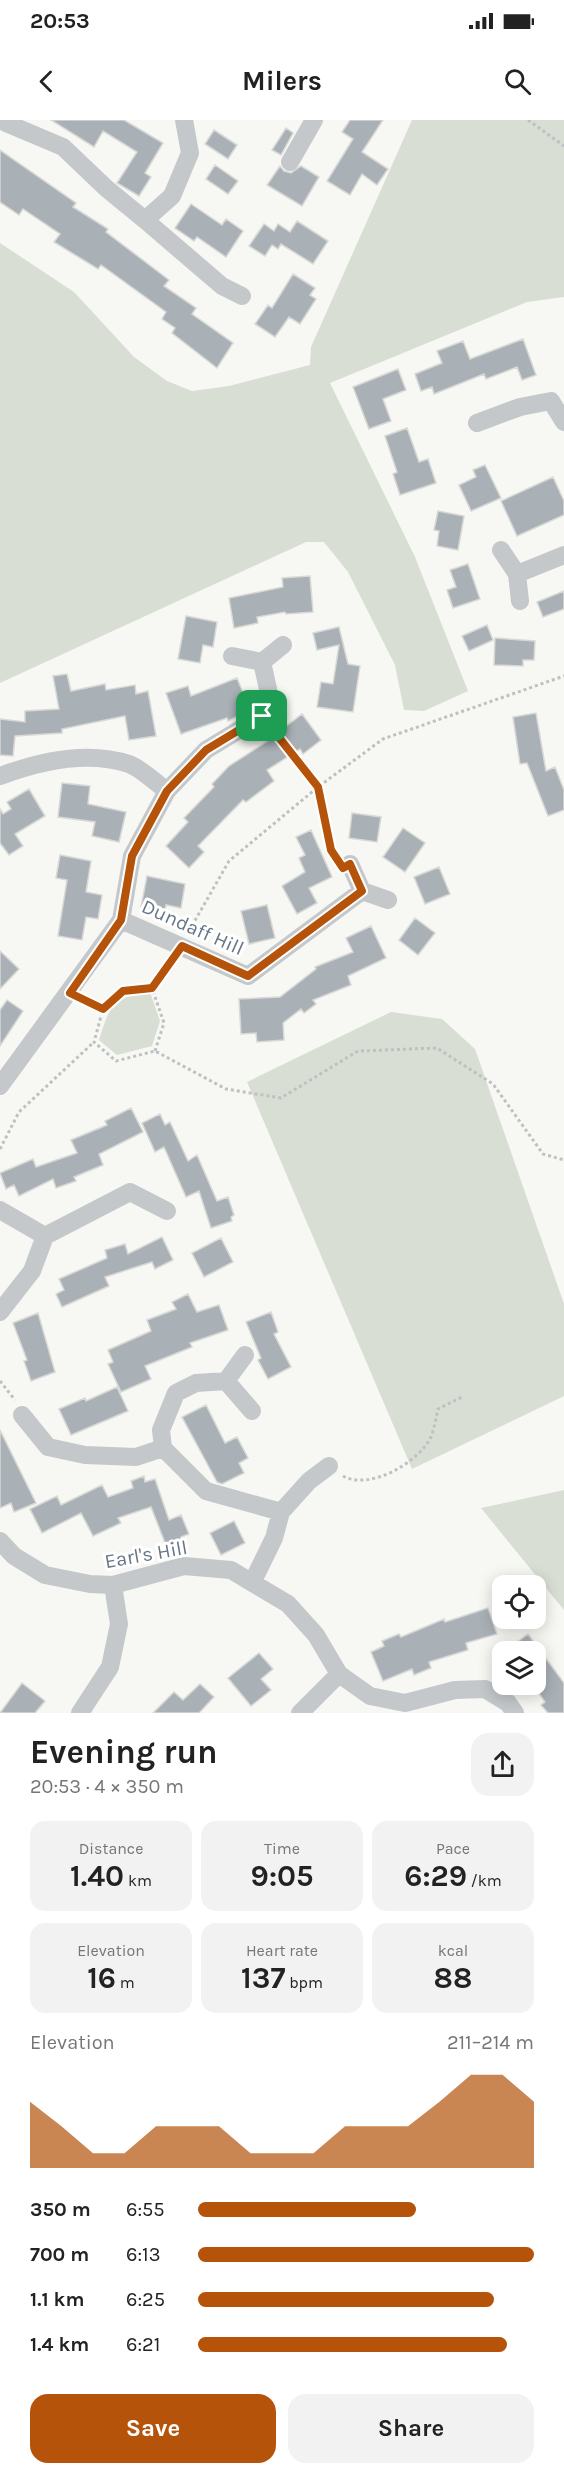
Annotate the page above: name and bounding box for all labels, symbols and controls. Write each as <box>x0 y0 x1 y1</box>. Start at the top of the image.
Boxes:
text: 20:53 <box>30 8 90 34</box>
icon: back <box>30 65 63 98</box>
text: Milers <box>242 65 322 97</box>
icon: search <box>501 65 534 98</box>
pin <box>236 690 287 741</box>
icon: arrive <box>245 699 278 732</box>
street label: Dundaff Hill <box>138 895 247 960</box>
street label: Earl's Hill <box>103 1536 189 1573</box>
map controls <box>492 1575 546 1695</box>
button: locate <box>492 1575 546 1629</box>
button: layers <box>492 1641 546 1695</box>
text: Evening run <box>30 1733 218 1771</box>
button: share <box>471 1733 534 1796</box>
text: 20:53 · 4 × 350 m <box>30 1775 184 1798</box>
text: Distance <box>79 1839 143 1858</box>
text: Time <box>264 1839 300 1858</box>
text: Pace <box>436 1839 470 1858</box>
text: 1.40 <box>70 1858 124 1894</box>
text: 9:05 <box>251 1858 313 1894</box>
text: 6:29 <box>404 1858 467 1894</box>
text: km <box>124 1871 152 1890</box>
text: /km <box>467 1871 502 1890</box>
text: Elevation <box>77 1941 145 1960</box>
text: Heart rate <box>246 1941 318 1960</box>
text: kcal <box>438 1941 468 1960</box>
text: 16 <box>87 1960 116 1996</box>
text: 137 <box>241 1960 285 1996</box>
text: 88 <box>434 1960 472 1996</box>
text: m <box>116 1973 135 1992</box>
text: bpm <box>285 1973 323 1992</box>
text: Elevation <box>30 2031 115 2054</box>
text: 211–214 m <box>447 2031 534 2054</box>
text: 350 m <box>30 2198 91 2221</box>
text: 6:55 <box>126 2198 165 2221</box>
text: 700 m <box>30 2243 89 2266</box>
text: 6:13 <box>126 2243 160 2266</box>
text: 1.1 km <box>30 2288 84 2311</box>
text: 6:25 <box>126 2288 165 2311</box>
text: 1.4 km <box>30 2333 89 2356</box>
text: 6:21 <box>126 2333 160 2356</box>
button: Save <box>30 2394 276 2463</box>
button: Share <box>288 2394 534 2463</box>

